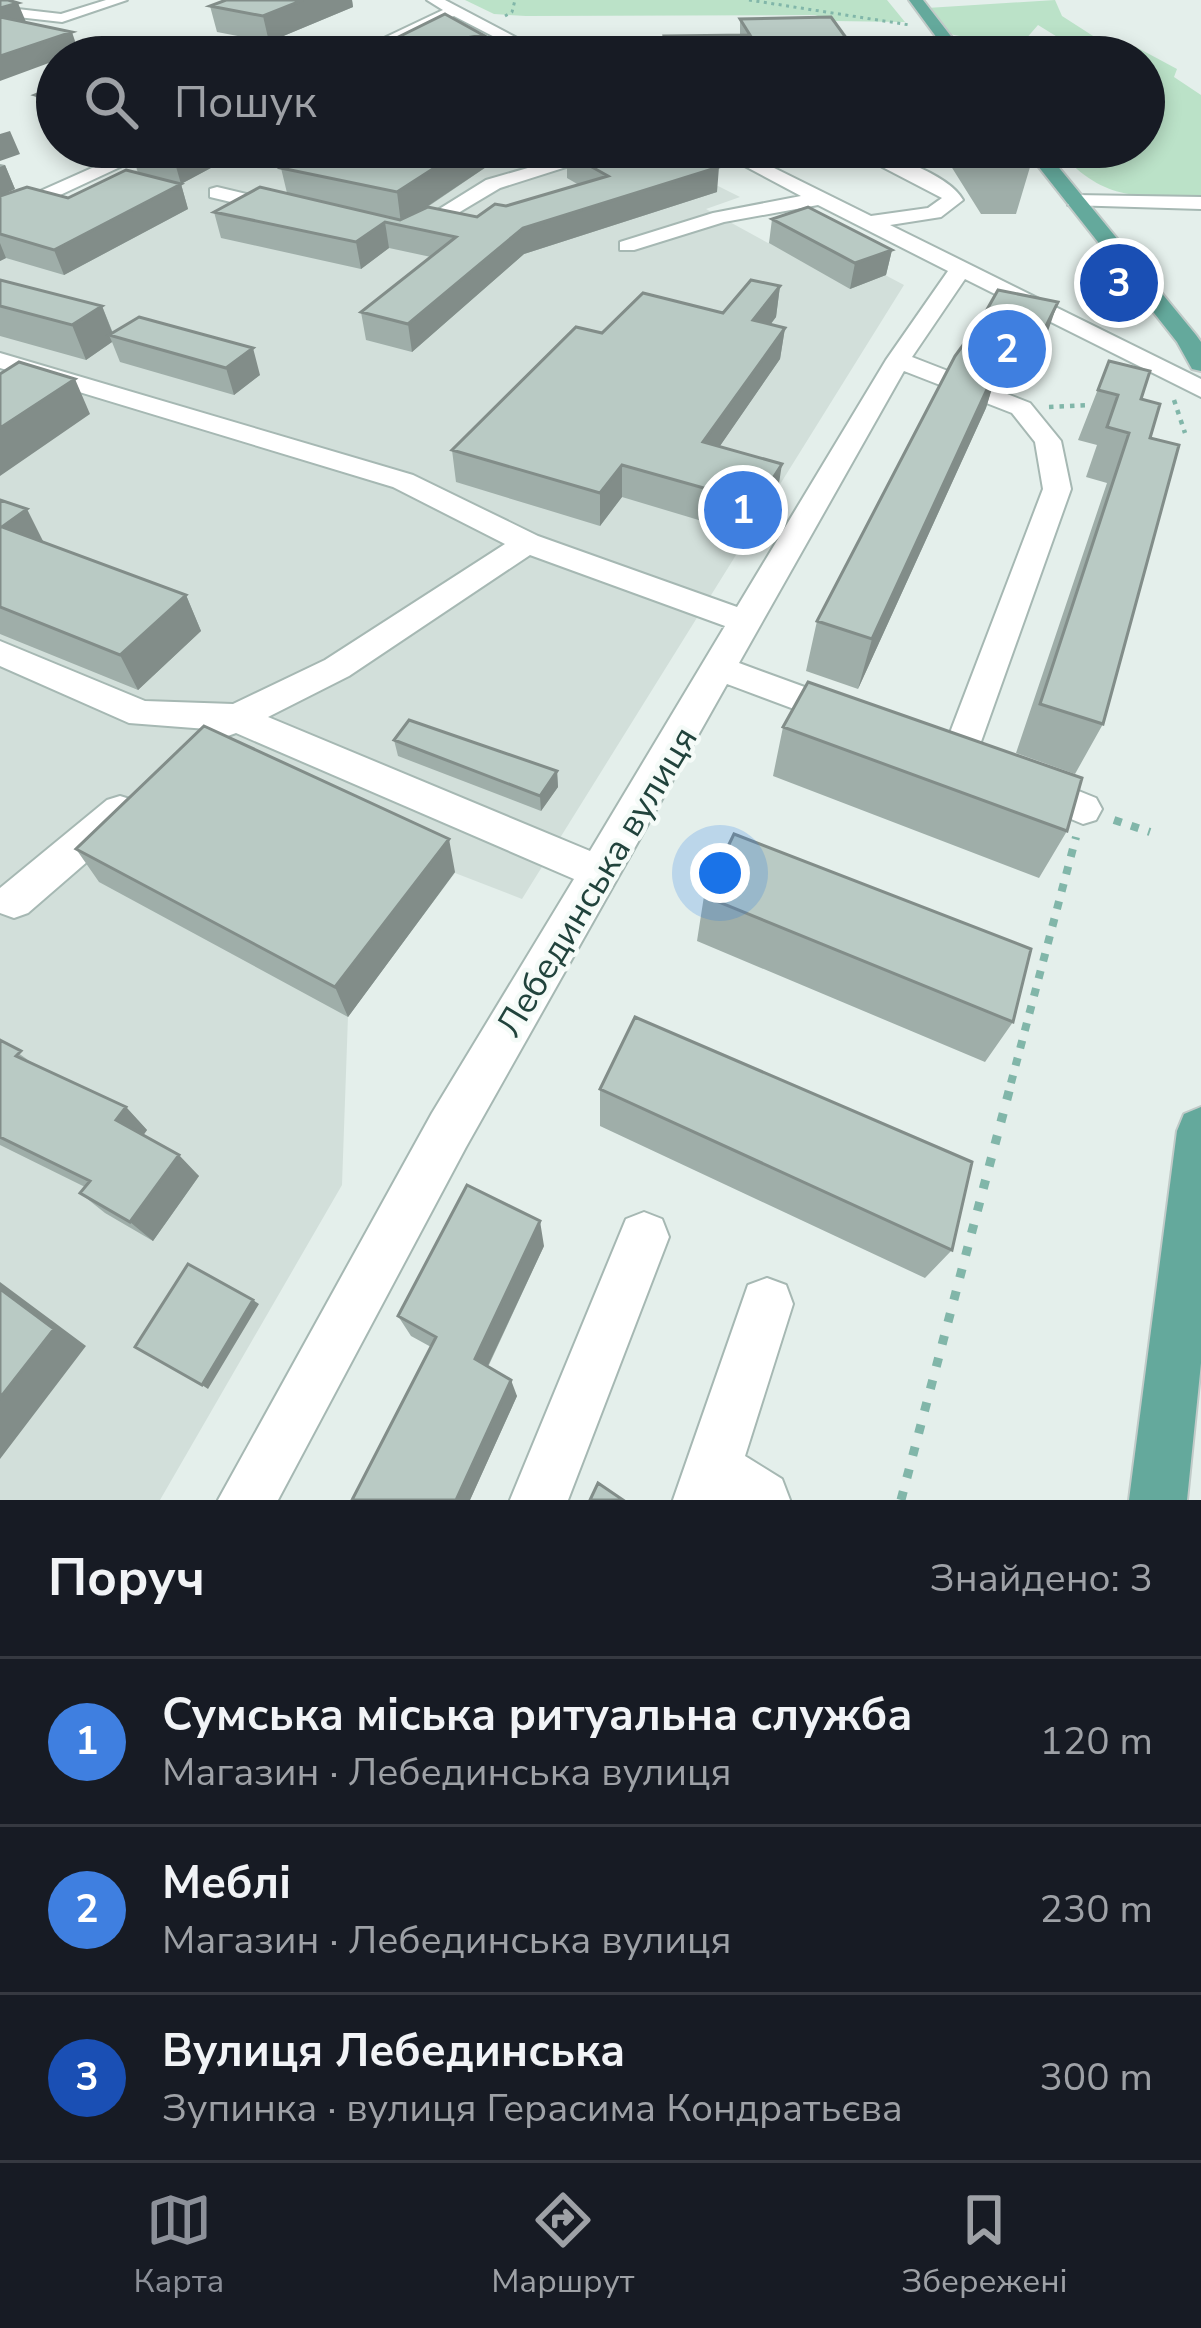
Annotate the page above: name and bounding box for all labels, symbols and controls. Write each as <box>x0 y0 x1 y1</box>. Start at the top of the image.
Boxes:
search box <box>36 36 1165 168</box>
icon: search <box>78 69 144 135</box>
text: Пошук <box>174 72 317 133</box>
pin: 3 <box>1080 238 1158 328</box>
pin: 2 <box>968 304 1046 394</box>
pin: 1 <box>704 465 782 555</box>
street label: Лебединська вулиця <box>485 718 709 1046</box>
your location <box>690 843 750 903</box>
text: Поруч <box>48 1543 205 1613</box>
text: Знайдено: 3 <box>930 1552 1153 1605</box>
text: Сумська міська ритуальна служба <box>162 1685 912 1746</box>
text: 1 <box>75 1715 99 1768</box>
text: 120 m <box>1039 1715 1153 1768</box>
text: Магазин · Лебединська вулиця <box>162 1746 731 1799</box>
text: Меблі <box>162 1853 291 1914</box>
text: 2 <box>75 1883 99 1936</box>
text: 230 m <box>1039 1883 1153 1936</box>
text: Магазин · Лебединська вулиця <box>162 1914 731 1967</box>
text: Вулиця Лебединська <box>162 2021 625 2082</box>
text: 3 <box>75 2051 99 2104</box>
text: 300 m <box>1039 2051 1153 2104</box>
text: Зупинка · вулиця Герасима Кондратьєва <box>162 2082 903 2135</box>
tab: Карта <box>133 2187 224 2304</box>
tab: Маршрут <box>491 2187 635 2304</box>
tab: Збережені <box>901 2187 1068 2304</box>

